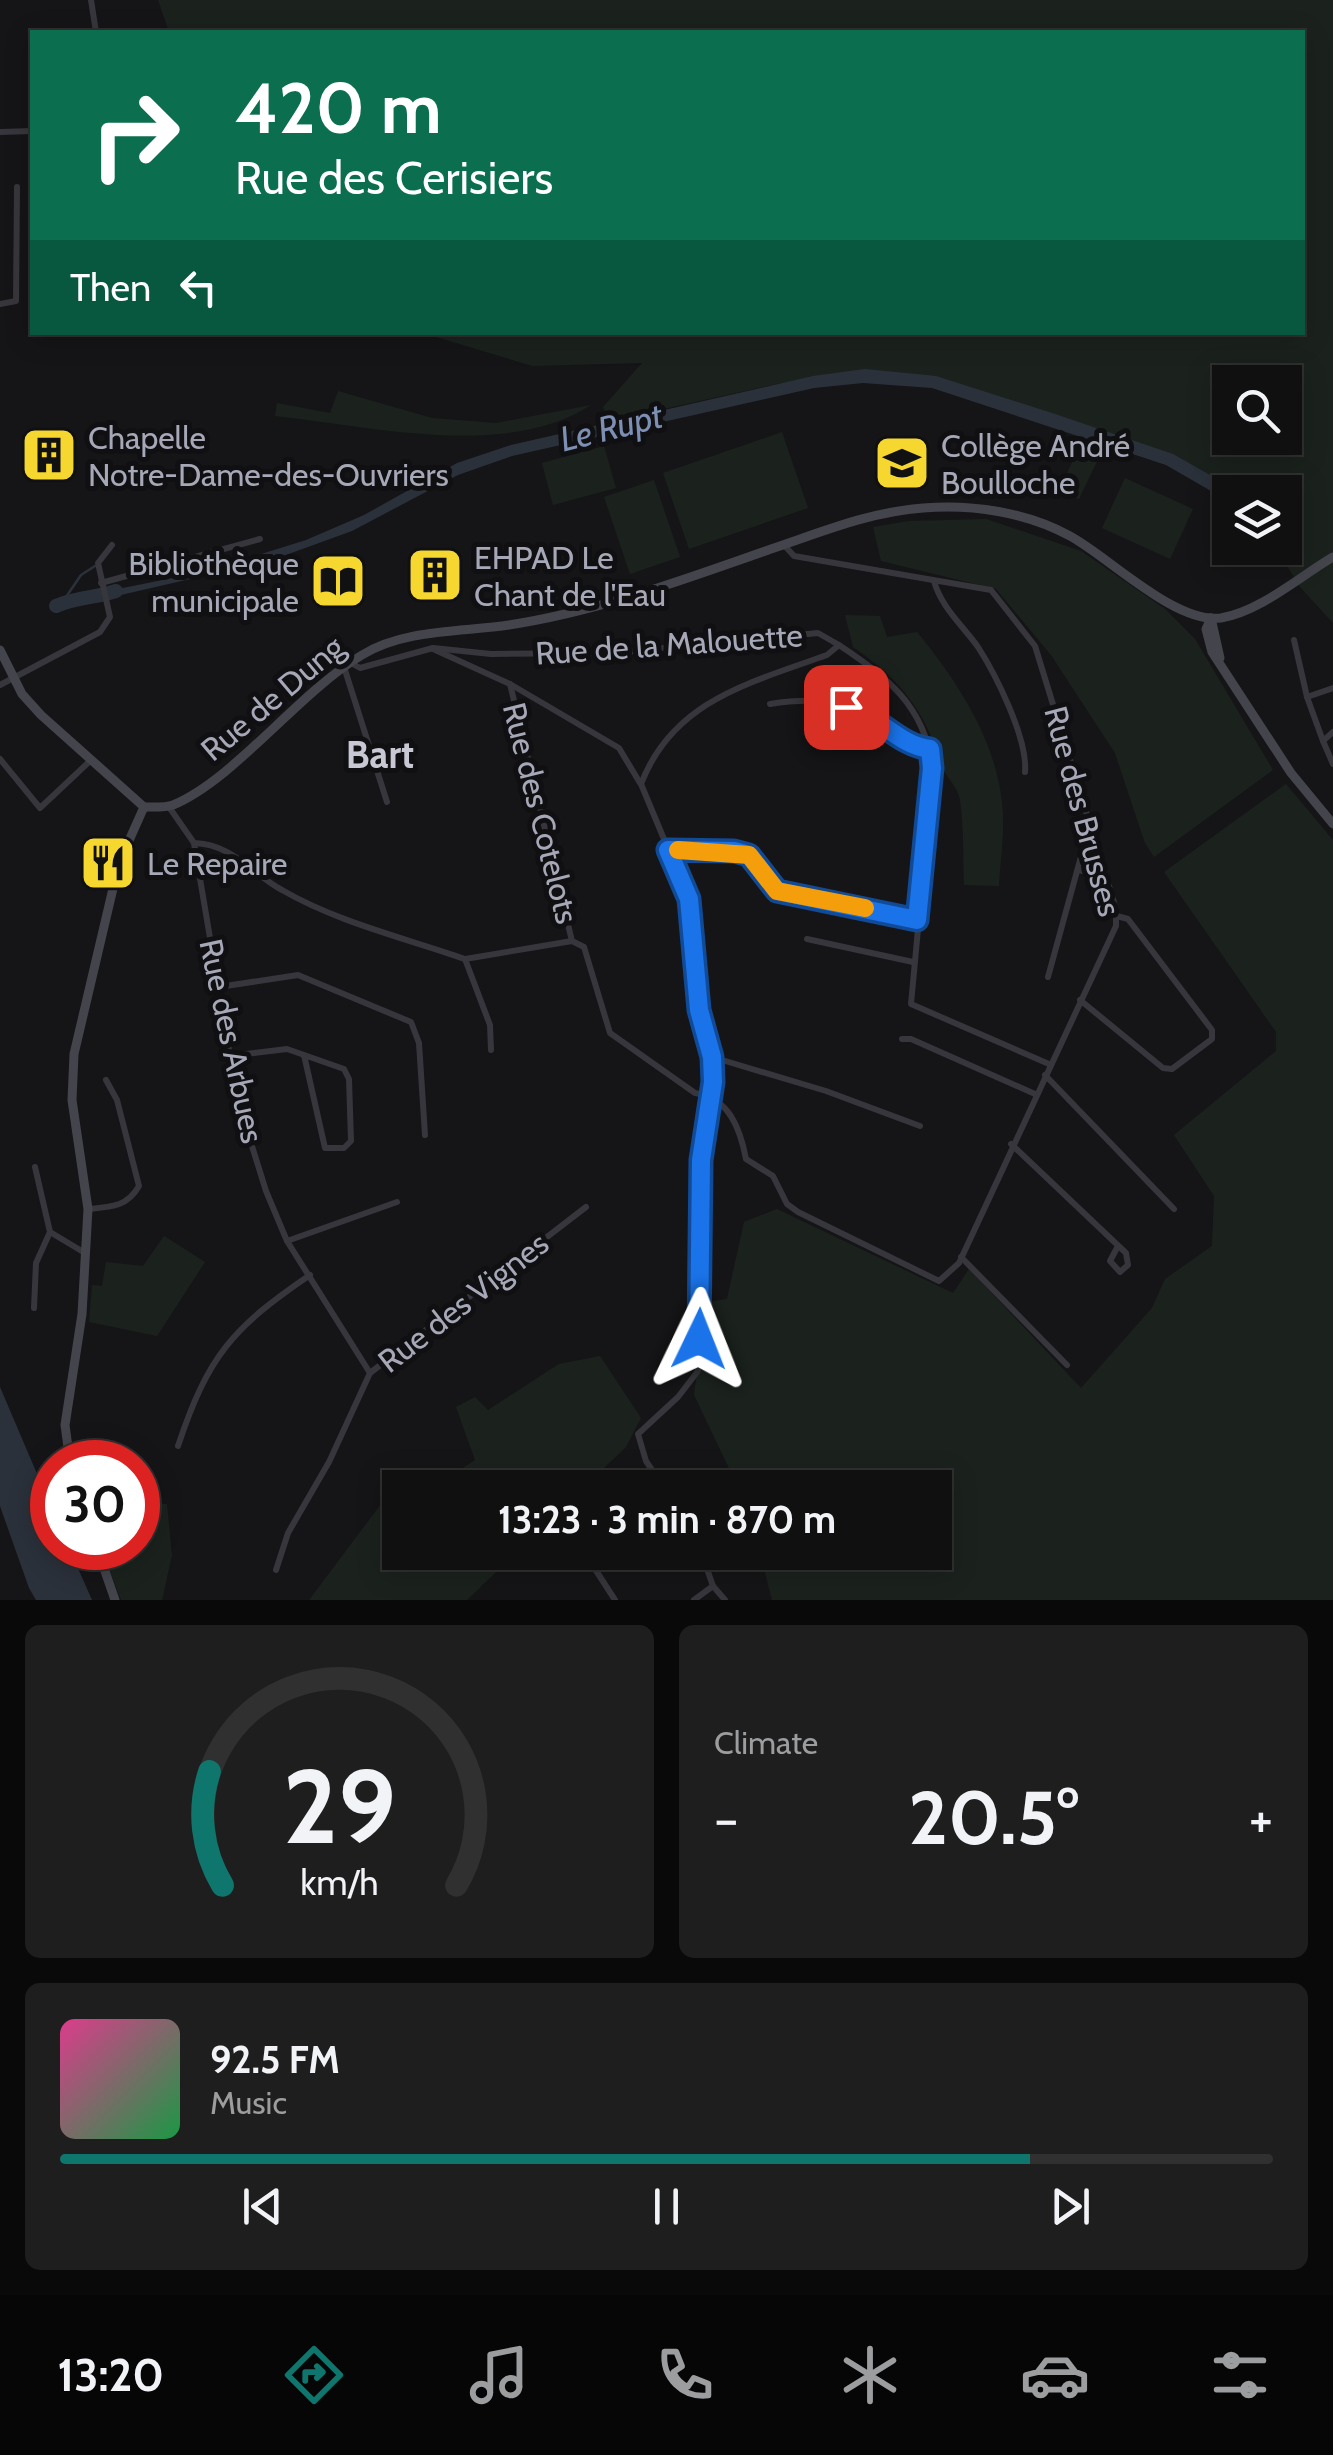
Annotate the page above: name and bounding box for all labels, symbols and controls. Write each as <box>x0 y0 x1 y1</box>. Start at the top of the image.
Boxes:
text: 420 m <box>235 65 442 151</box>
icon: right <box>70 70 200 200</box>
text: Rue des Cerisiers <box>235 151 553 205</box>
icon: left <box>171 260 226 315</box>
text: Then <box>70 264 151 311</box>
map controls <box>1212 365 1302 565</box>
button: search <box>1212 365 1302 455</box>
water label: Le Rupt <box>555 393 668 460</box>
place label: Chapelle Notre-Dame-des-Ouvriers <box>88 418 449 494</box>
building icon: Chapelle Notre-Dame-des-Ouvriers <box>19 425 79 485</box>
place label: Collège André Boulloche <box>941 426 1130 502</box>
school or university icon: Collège André Boulloche <box>872 433 932 493</box>
button: layers <box>1212 475 1302 565</box>
place label: EHPAD Le Chant de l'Eau <box>474 538 666 614</box>
place label: Bibliothèque municipale <box>128 544 299 620</box>
building icon: EHPAD Le Chant de l'Eau <box>405 545 465 605</box>
library icon: Bibliothèque municipale <box>308 551 368 611</box>
street label: Rue de la Malouette <box>534 615 804 673</box>
street label: Rue de Dung <box>193 626 352 769</box>
pin <box>804 665 889 750</box>
icon: arrive <box>819 680 874 735</box>
street label: Rue des Cotelots <box>495 698 587 928</box>
street label: Rue des Brusses <box>1036 702 1130 920</box>
district label: Bart <box>346 731 414 778</box>
restaurant icon: Le Repaire <box>78 833 138 893</box>
place label: Le Repaire <box>147 844 287 883</box>
street label: Rue des Arbues <box>191 935 273 1147</box>
street label: Rue des Vignes <box>370 1224 556 1380</box>
position arrow <box>647 1287 751 1391</box>
speed limit sign: 30 <box>30 1440 160 1570</box>
text: 13:23 · 3 min · 870 m <box>498 1496 836 1543</box>
text: Climate <box>714 1723 818 1762</box>
text: 29 <box>283 1743 396 1869</box>
text: 20.5° <box>908 1772 1079 1863</box>
text: − <box>714 1785 738 1852</box>
text: + <box>1249 1785 1273 1852</box>
text: km/h <box>300 1861 379 1904</box>
text: 92.5 FM <box>210 2036 340 2083</box>
text: Music <box>210 2083 287 2122</box>
icon: previous <box>235 2179 290 2234</box>
icon: pause <box>639 2179 694 2234</box>
icon: next <box>1043 2179 1098 2234</box>
icon: directions <box>279 2340 349 2410</box>
icon: music <box>464 2340 534 2410</box>
icon: phone <box>650 2340 720 2410</box>
icon: climate <box>835 2340 905 2410</box>
icon: car <box>1020 2340 1090 2410</box>
icon: filters <box>1205 2340 1275 2410</box>
text: 13:20 <box>58 2348 164 2402</box>

